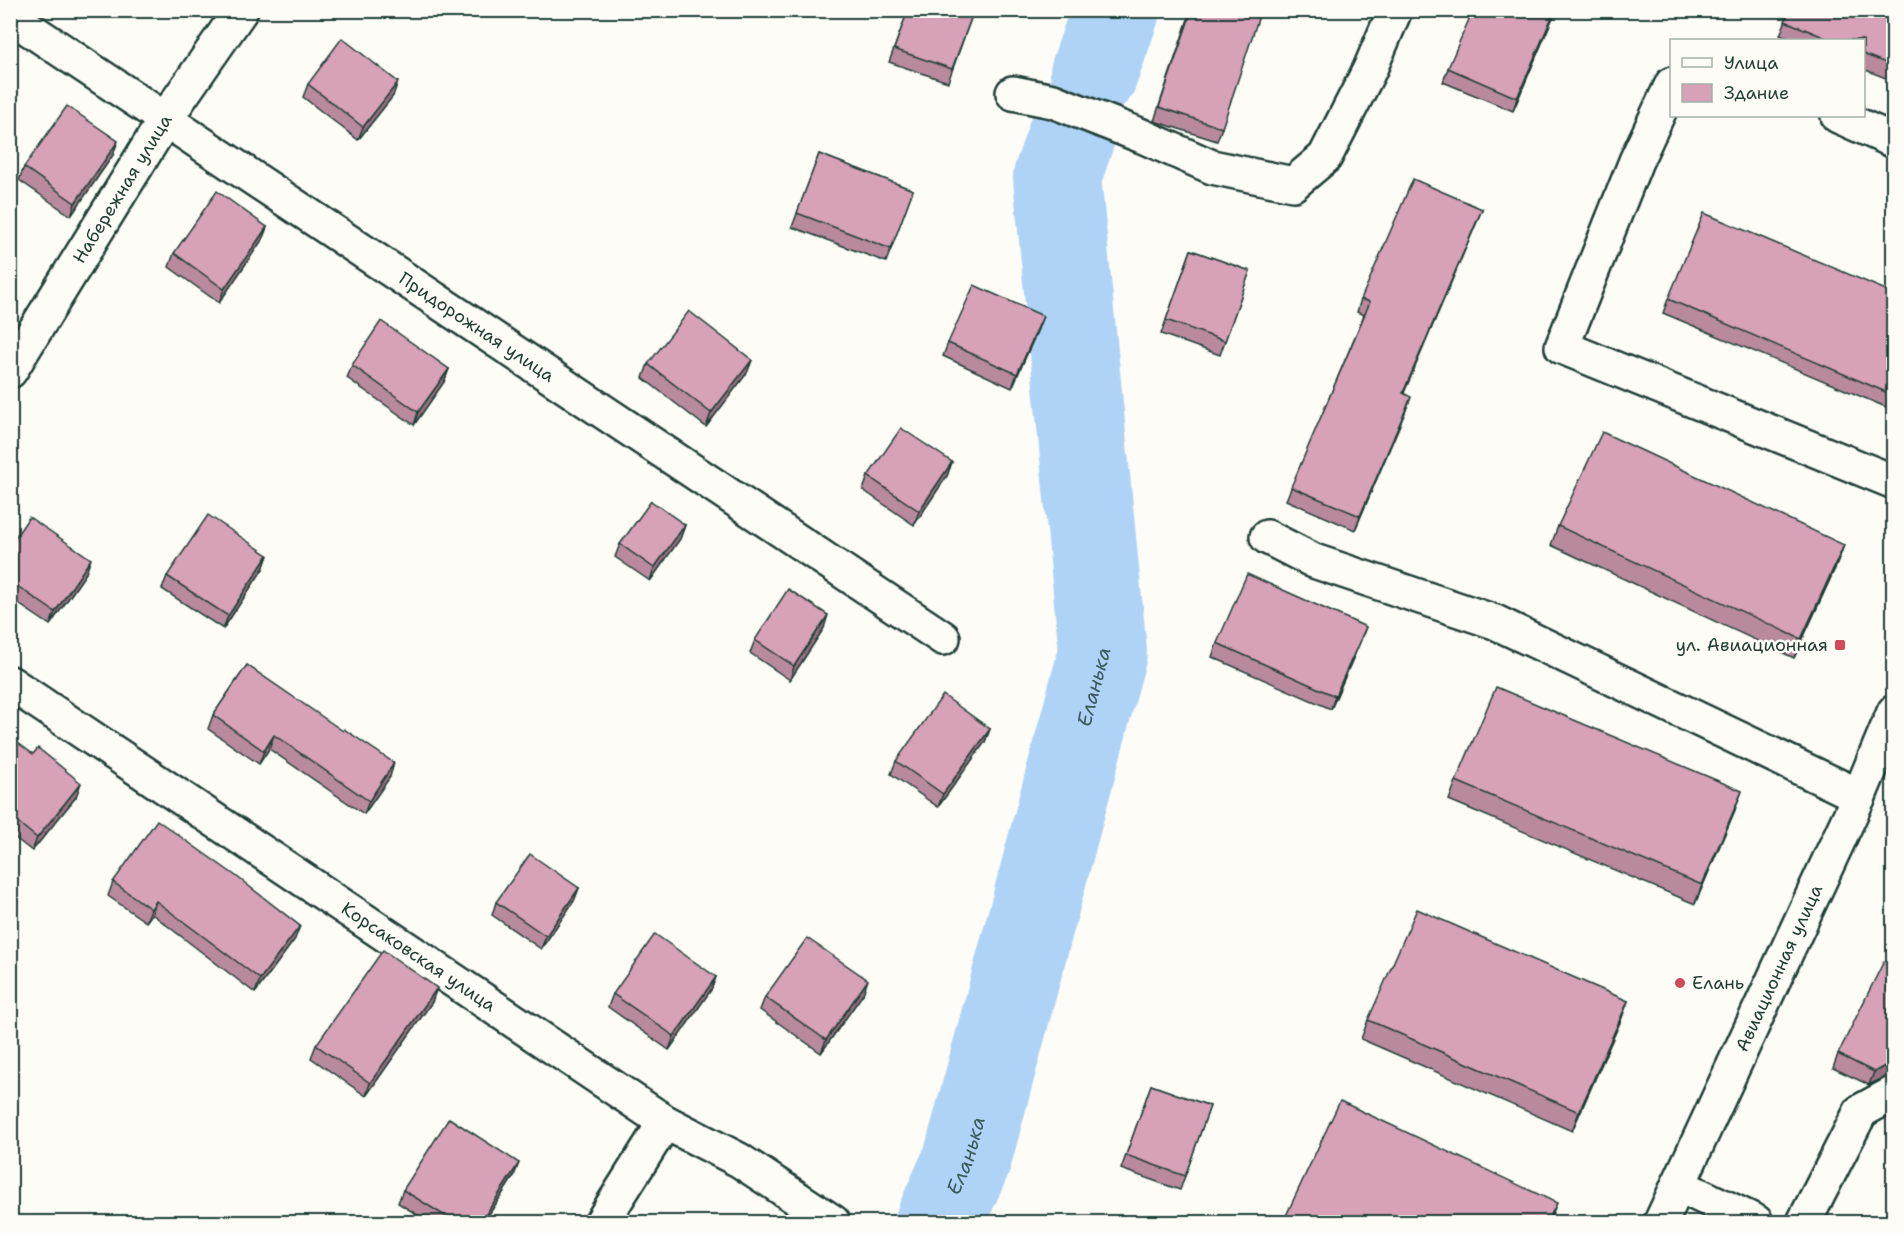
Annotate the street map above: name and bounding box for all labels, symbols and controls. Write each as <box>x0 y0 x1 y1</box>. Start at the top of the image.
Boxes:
legend <box>1670 39 1865 117</box>
text: Улица <box>1724 51 1778 75</box>
text: Здание <box>1724 81 1789 105</box>
street label: Набережная улица <box>67 110 177 268</box>
street label: Придорожная улица <box>394 267 559 388</box>
place label: ул. Авиационная <box>1676 633 1828 657</box>
marker: ул. Авиационная <box>1833 638 1847 652</box>
water label: Еланька <box>1071 644 1117 729</box>
street label: Авиационная улица <box>1730 881 1828 1056</box>
street label: Корсаковская улица <box>337 897 501 1017</box>
place label: Елань <box>1692 971 1744 995</box>
marker: Елань <box>1673 976 1687 990</box>
water label: Еланька <box>940 1114 991 1199</box>

